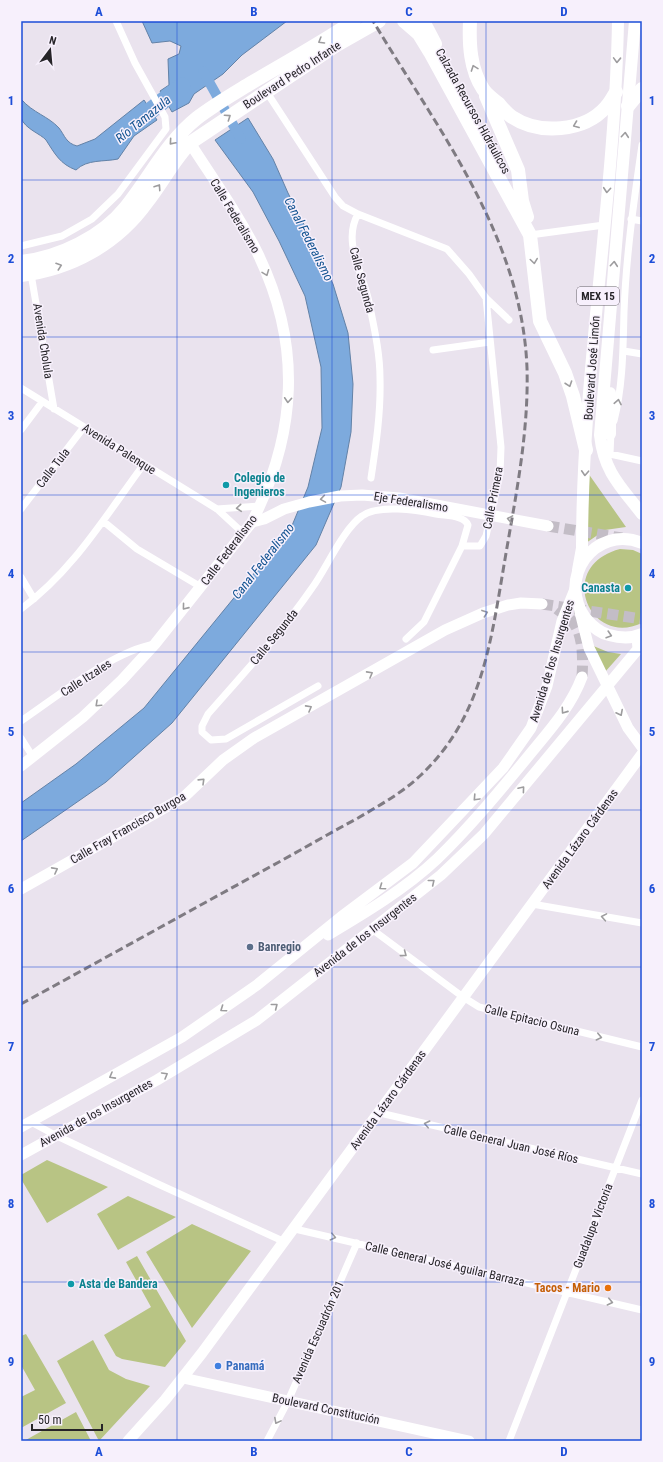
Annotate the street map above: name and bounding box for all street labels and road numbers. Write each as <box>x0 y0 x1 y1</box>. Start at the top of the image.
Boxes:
street label: Boulevard Pedro Infante <box>241 38 344 112</box>
street label: Calzada Recursos Hidráulicos <box>433 46 513 176</box>
street label: Calle Federalismo <box>207 176 263 256</box>
street label: Calle Segunda <box>346 246 378 315</box>
road number: MEX 15 <box>577 287 619 305</box>
street label: Avenida Cholula <box>30 302 56 380</box>
street label: Boulevard José Limón <box>581 315 603 421</box>
street label: Avenida Palenque <box>80 421 159 477</box>
street label: Calle Tula <box>33 445 73 491</box>
street label: Calle Primera <box>480 465 506 530</box>
street label: Eje Federalismo <box>373 489 449 515</box>
street label: Calle Federalismo <box>198 512 260 588</box>
street label: Avenida de los Insurgentes <box>527 598 577 724</box>
street label: Calle Segunda <box>247 606 301 668</box>
street label: Calle Itzales <box>58 656 114 700</box>
street label: Avenida Lázaro Cárdenas <box>539 786 621 892</box>
street label: Calle Fray Francisco Burgoa <box>68 789 189 867</box>
street label: Avenida de los Insurgentes <box>311 890 419 980</box>
street label: Calle Epitacio Osuna <box>483 1001 581 1039</box>
street label: Avenida Lázaro Cárdenas <box>347 1047 429 1153</box>
street label: Avenida de los Insurgentes <box>37 1076 155 1150</box>
street label: Calle General Juan José Ríos <box>442 1122 580 1166</box>
street label: Guadalupe Victoria <box>570 1181 616 1270</box>
street label: Calle General José Aguilar Barraza <box>364 1239 526 1289</box>
street label: Avenida Escuadrón 201 <box>289 1279 347 1385</box>
street label: Boulevard Constitución <box>271 1391 381 1427</box>

